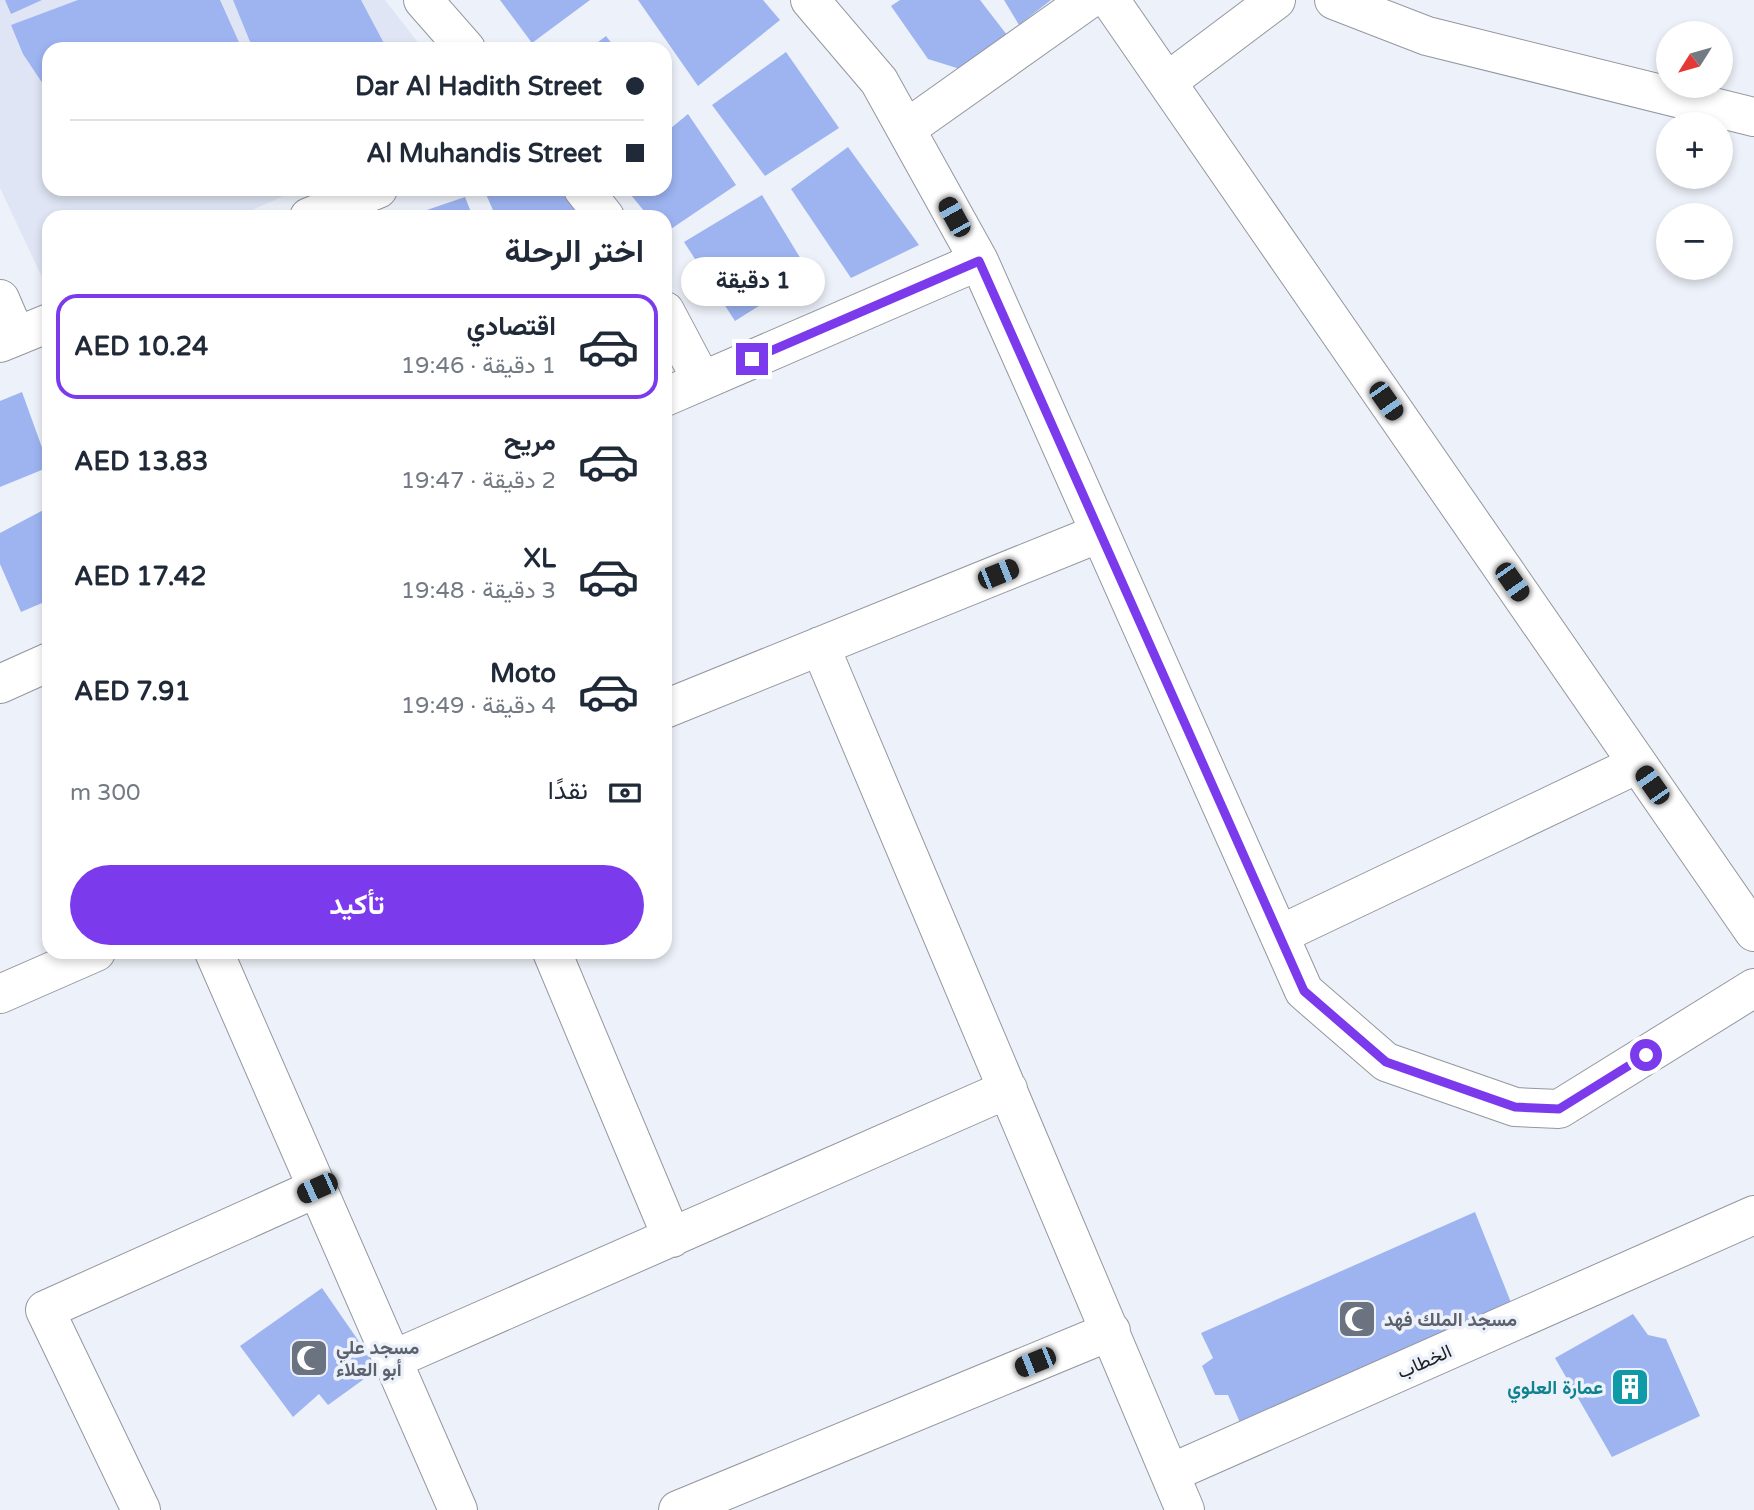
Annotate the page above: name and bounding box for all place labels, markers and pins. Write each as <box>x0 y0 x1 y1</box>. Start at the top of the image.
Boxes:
mosque icon: مسجد الملك فهد <box>1336 1298 1378 1340</box>
place label: مسجد الملك فهد <box>1384 1309 1517 1331</box>
mosque icon: مسجد علي أبو العلاء <box>288 1337 330 1379</box>
place label: مسجد علي أبو العلاء <box>336 1337 419 1382</box>
building icon: عمارة العلوي <box>1609 1366 1651 1408</box>
place label: عمارة العلوي <box>1507 1377 1603 1404</box>

